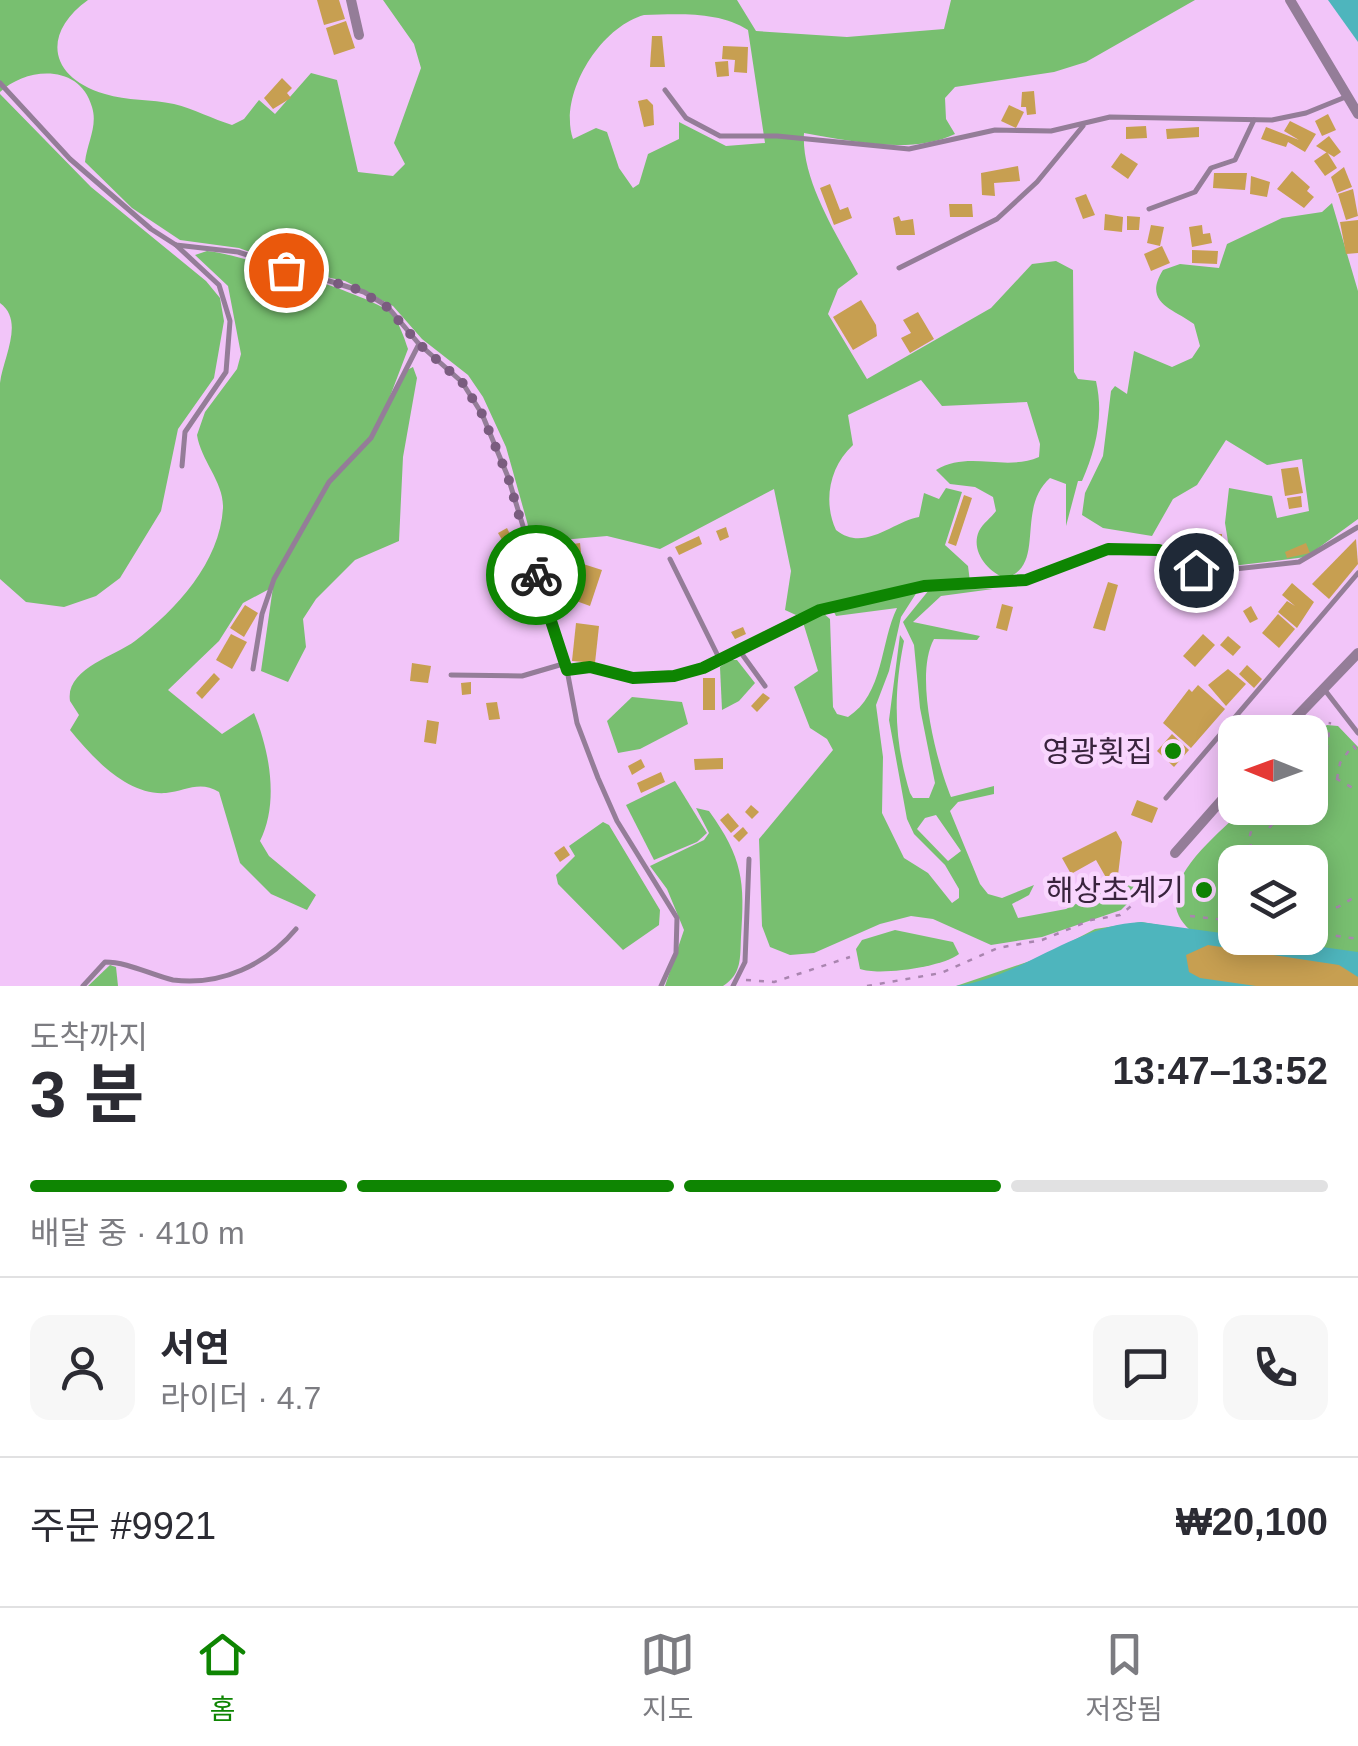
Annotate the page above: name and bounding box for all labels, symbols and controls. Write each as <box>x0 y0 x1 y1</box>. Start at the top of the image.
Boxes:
pin <box>244 228 329 313</box>
icon: bag <box>259 243 314 298</box>
courier <box>486 525 586 625</box>
pin <box>1154 528 1239 613</box>
icon: home <box>1169 543 1224 598</box>
icon: bike <box>509 548 564 603</box>
north arrow <box>1218 715 1328 825</box>
map controls <box>1218 715 1328 955</box>
place label: 영광횟집 <box>1043 735 1153 768</box>
marker: 영광횟집 <box>1162 740 1184 762</box>
button: layers <box>1218 845 1328 955</box>
place label: 해상초계기 <box>1046 874 1184 907</box>
marker: 해상초계기 <box>1193 879 1215 901</box>
text: 도착까지 <box>30 1019 148 1055</box>
text: 13:47–13:52 <box>1112 1050 1328 1092</box>
text: 3 분 <box>30 1058 144 1131</box>
text: 배달 중 · 410 m <box>30 1215 245 1251</box>
button: person <box>30 1315 135 1420</box>
button: chat <box>1093 1315 1198 1420</box>
button: phone <box>1223 1315 1328 1420</box>
text: 서연 <box>160 1327 230 1369</box>
text: 라이더 · 4.7 <box>160 1380 321 1416</box>
text: ₩20,100 <box>1176 1501 1328 1543</box>
text: 주문 #9921 <box>30 1505 216 1547</box>
tab: 홈 <box>195 1627 250 1727</box>
tab: 지도 <box>640 1627 695 1727</box>
tab: 저장됨 <box>1086 1627 1163 1727</box>

